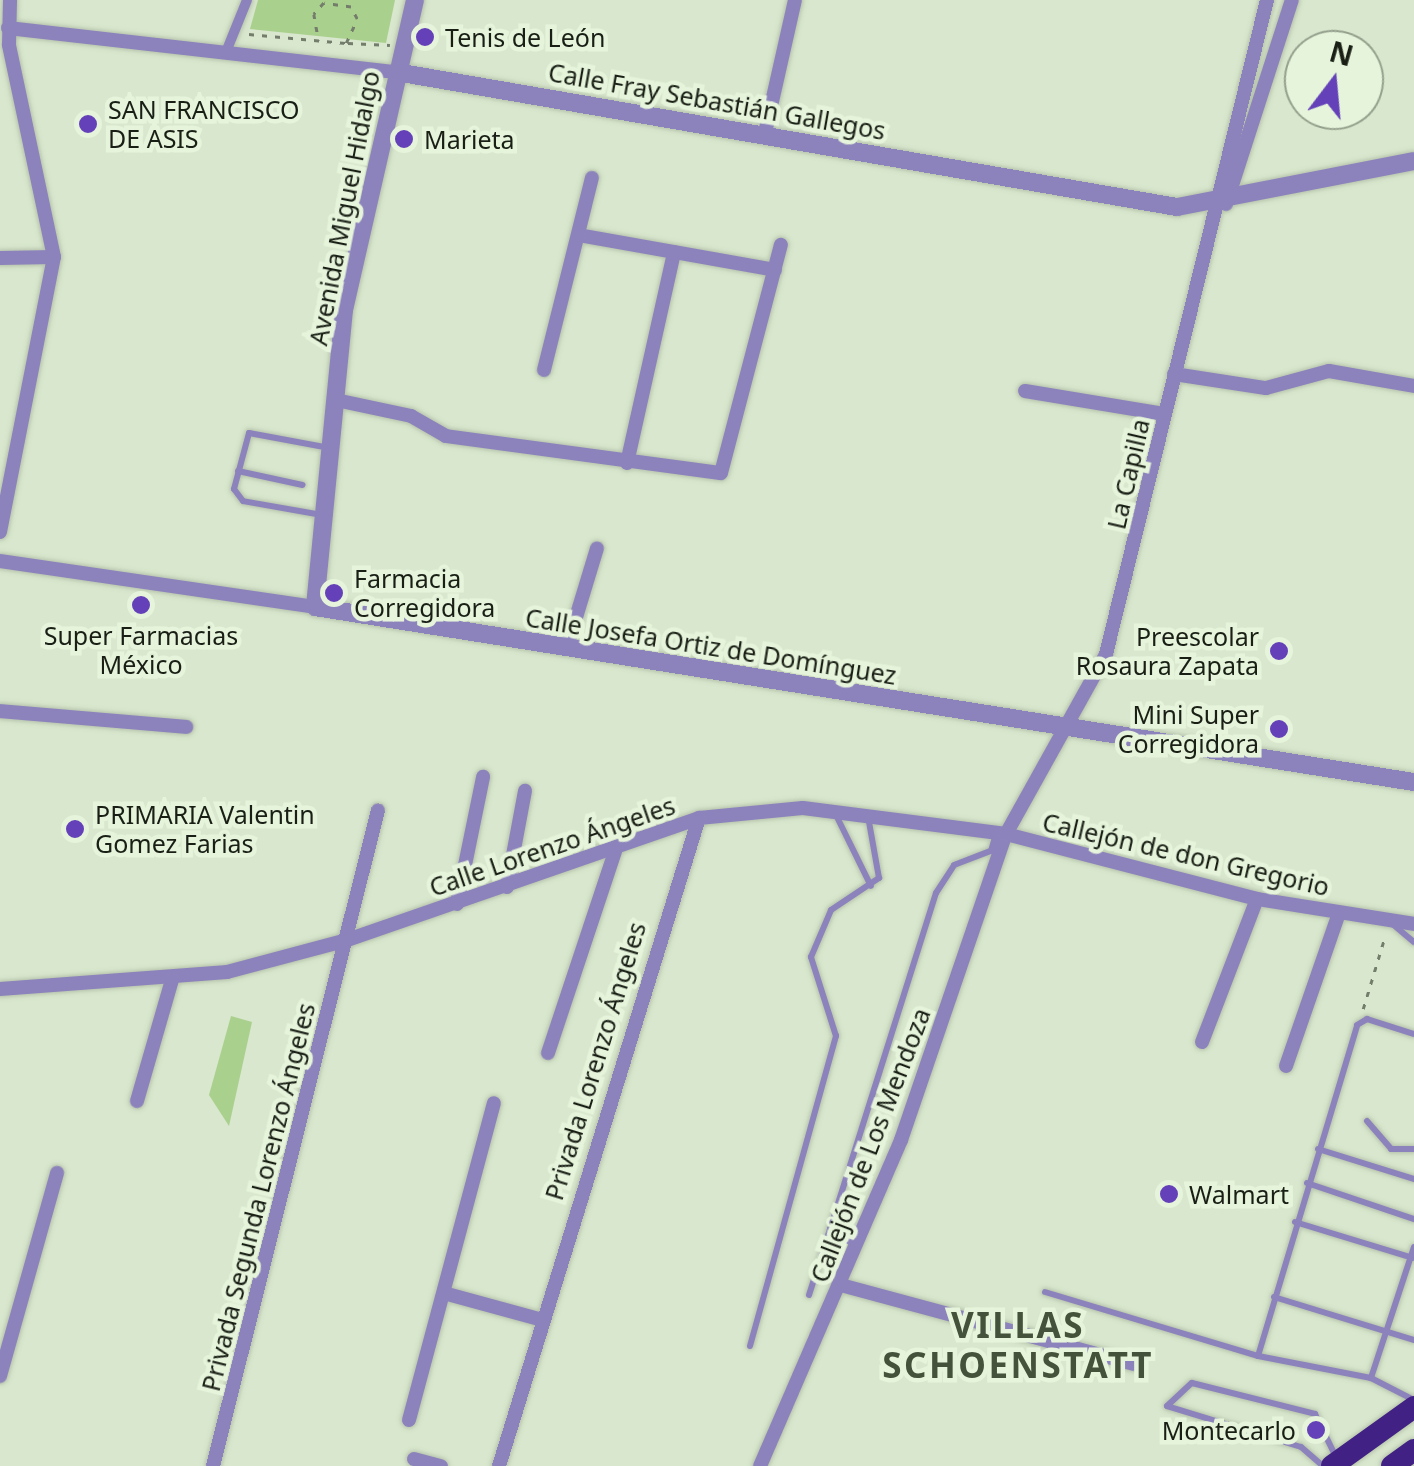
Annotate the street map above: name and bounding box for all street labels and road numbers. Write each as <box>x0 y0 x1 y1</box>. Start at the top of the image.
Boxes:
street label: Calle Fray Sebastián Gallegos <box>546 57 888 145</box>
street label: Avenida Miguel Hidalgo <box>303 68 385 348</box>
street label: La Capilla <box>1101 416 1155 532</box>
street label: Calle Josefa Ortiz de Domínguez <box>523 602 899 690</box>
street label: Calle Lorenzo Ángeles <box>425 790 679 902</box>
street label: Callejón de don Gregorio <box>1040 806 1332 902</box>
street label: Privada Lorenzo Ángeles <box>538 918 652 1204</box>
street label: Privada Segunda Lorenzo Ángeles <box>195 1000 321 1394</box>
street label: Callejón de Los Mendoza <box>804 1004 936 1286</box>

